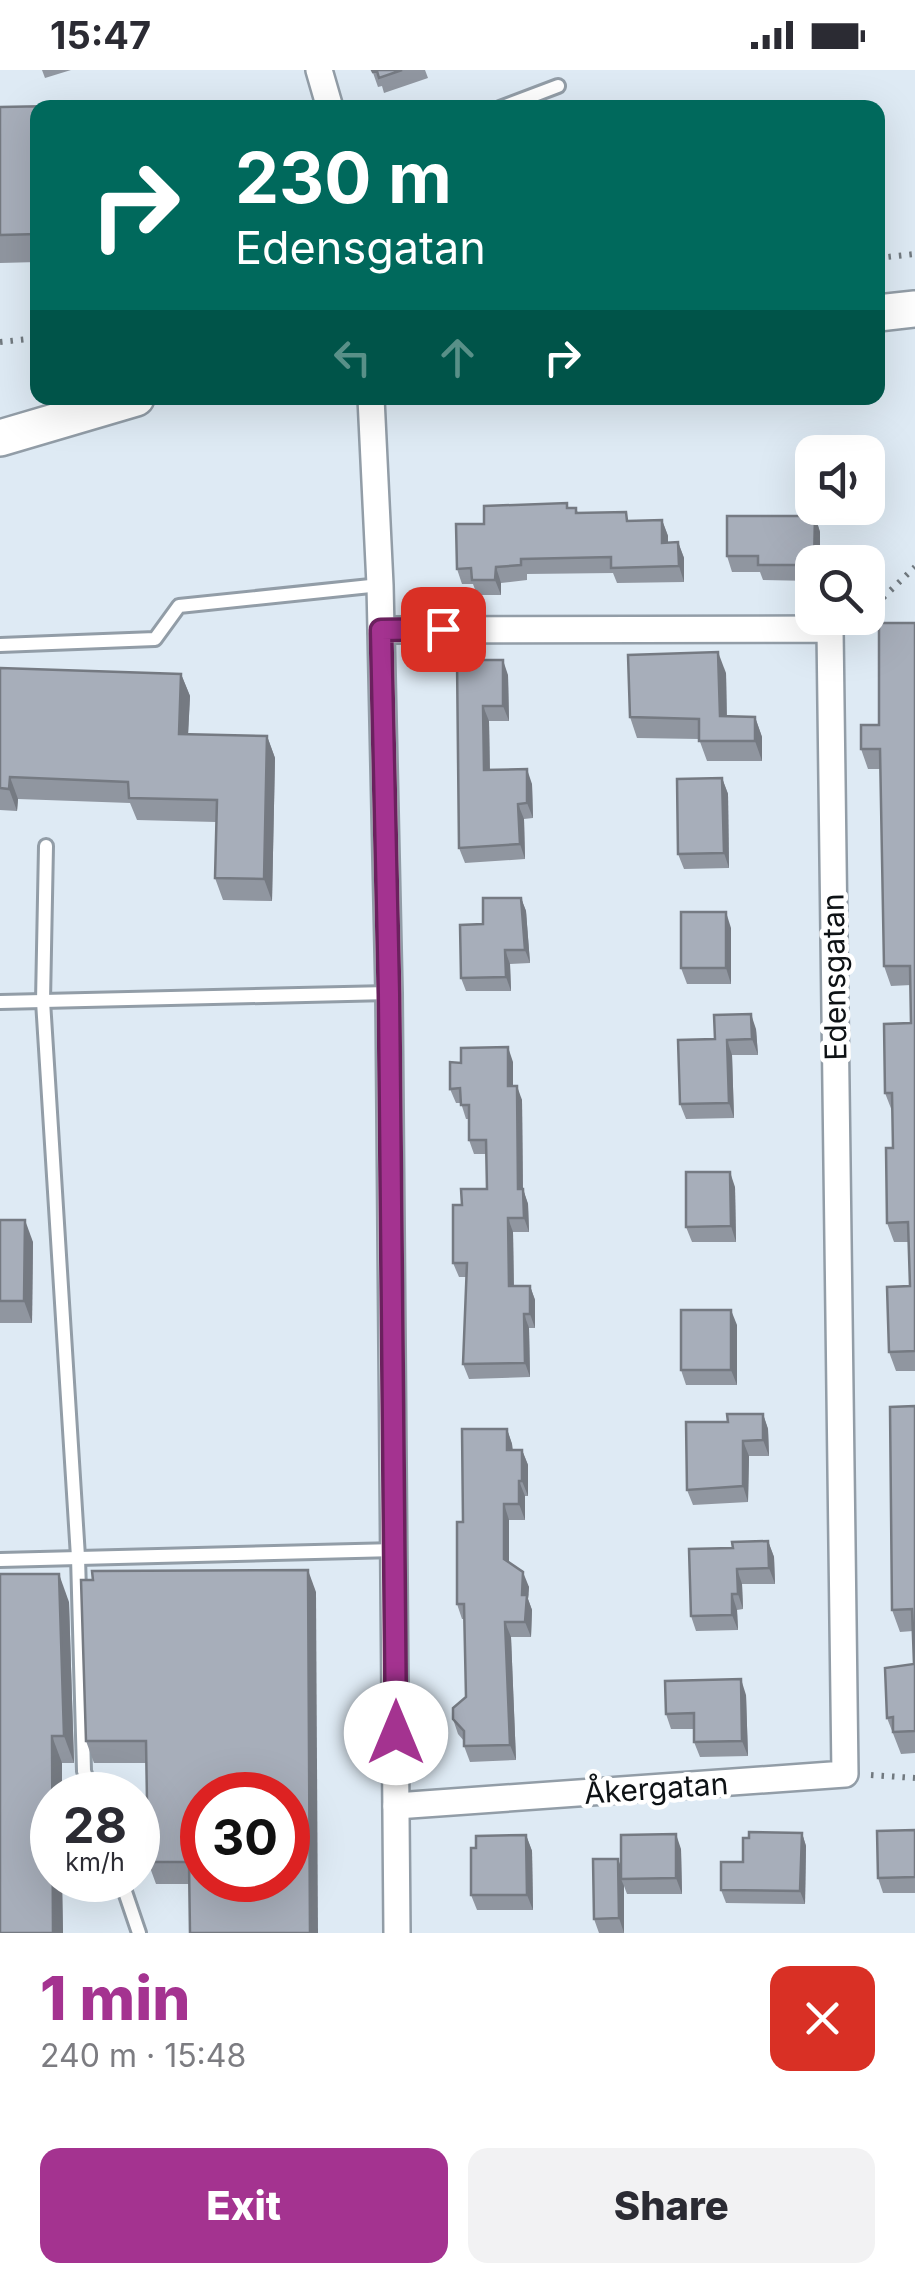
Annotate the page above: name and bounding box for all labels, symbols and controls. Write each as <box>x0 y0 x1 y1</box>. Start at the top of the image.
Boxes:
text: 15:47 <box>50 12 151 58</box>
text: 230 m <box>235 135 452 220</box>
icon: right <box>70 140 200 270</box>
text: Edensgatan <box>235 220 486 275</box>
icon: left <box>325 330 380 385</box>
icon: ahead <box>430 330 485 385</box>
icon: right <box>535 330 590 385</box>
map controls <box>795 435 885 635</box>
button: sound <box>795 435 885 525</box>
button: search <box>795 545 885 635</box>
pin <box>401 587 486 672</box>
icon: arrive <box>416 602 471 657</box>
street label: Edensgatan <box>815 893 853 1061</box>
position arrow <box>344 1681 448 1785</box>
street label: Åkergatan <box>583 1764 729 1811</box>
speed limit sign: 30 <box>180 1772 310 1902</box>
text: 28 <box>63 1795 127 1855</box>
text: km/h <box>65 1847 125 1877</box>
text: 1 min <box>40 1962 190 2034</box>
button: close <box>770 1966 875 2071</box>
text: 240 m · 15:48 <box>40 2036 246 2075</box>
button: Exit <box>40 2148 448 2263</box>
button: Share <box>468 2148 875 2263</box>

